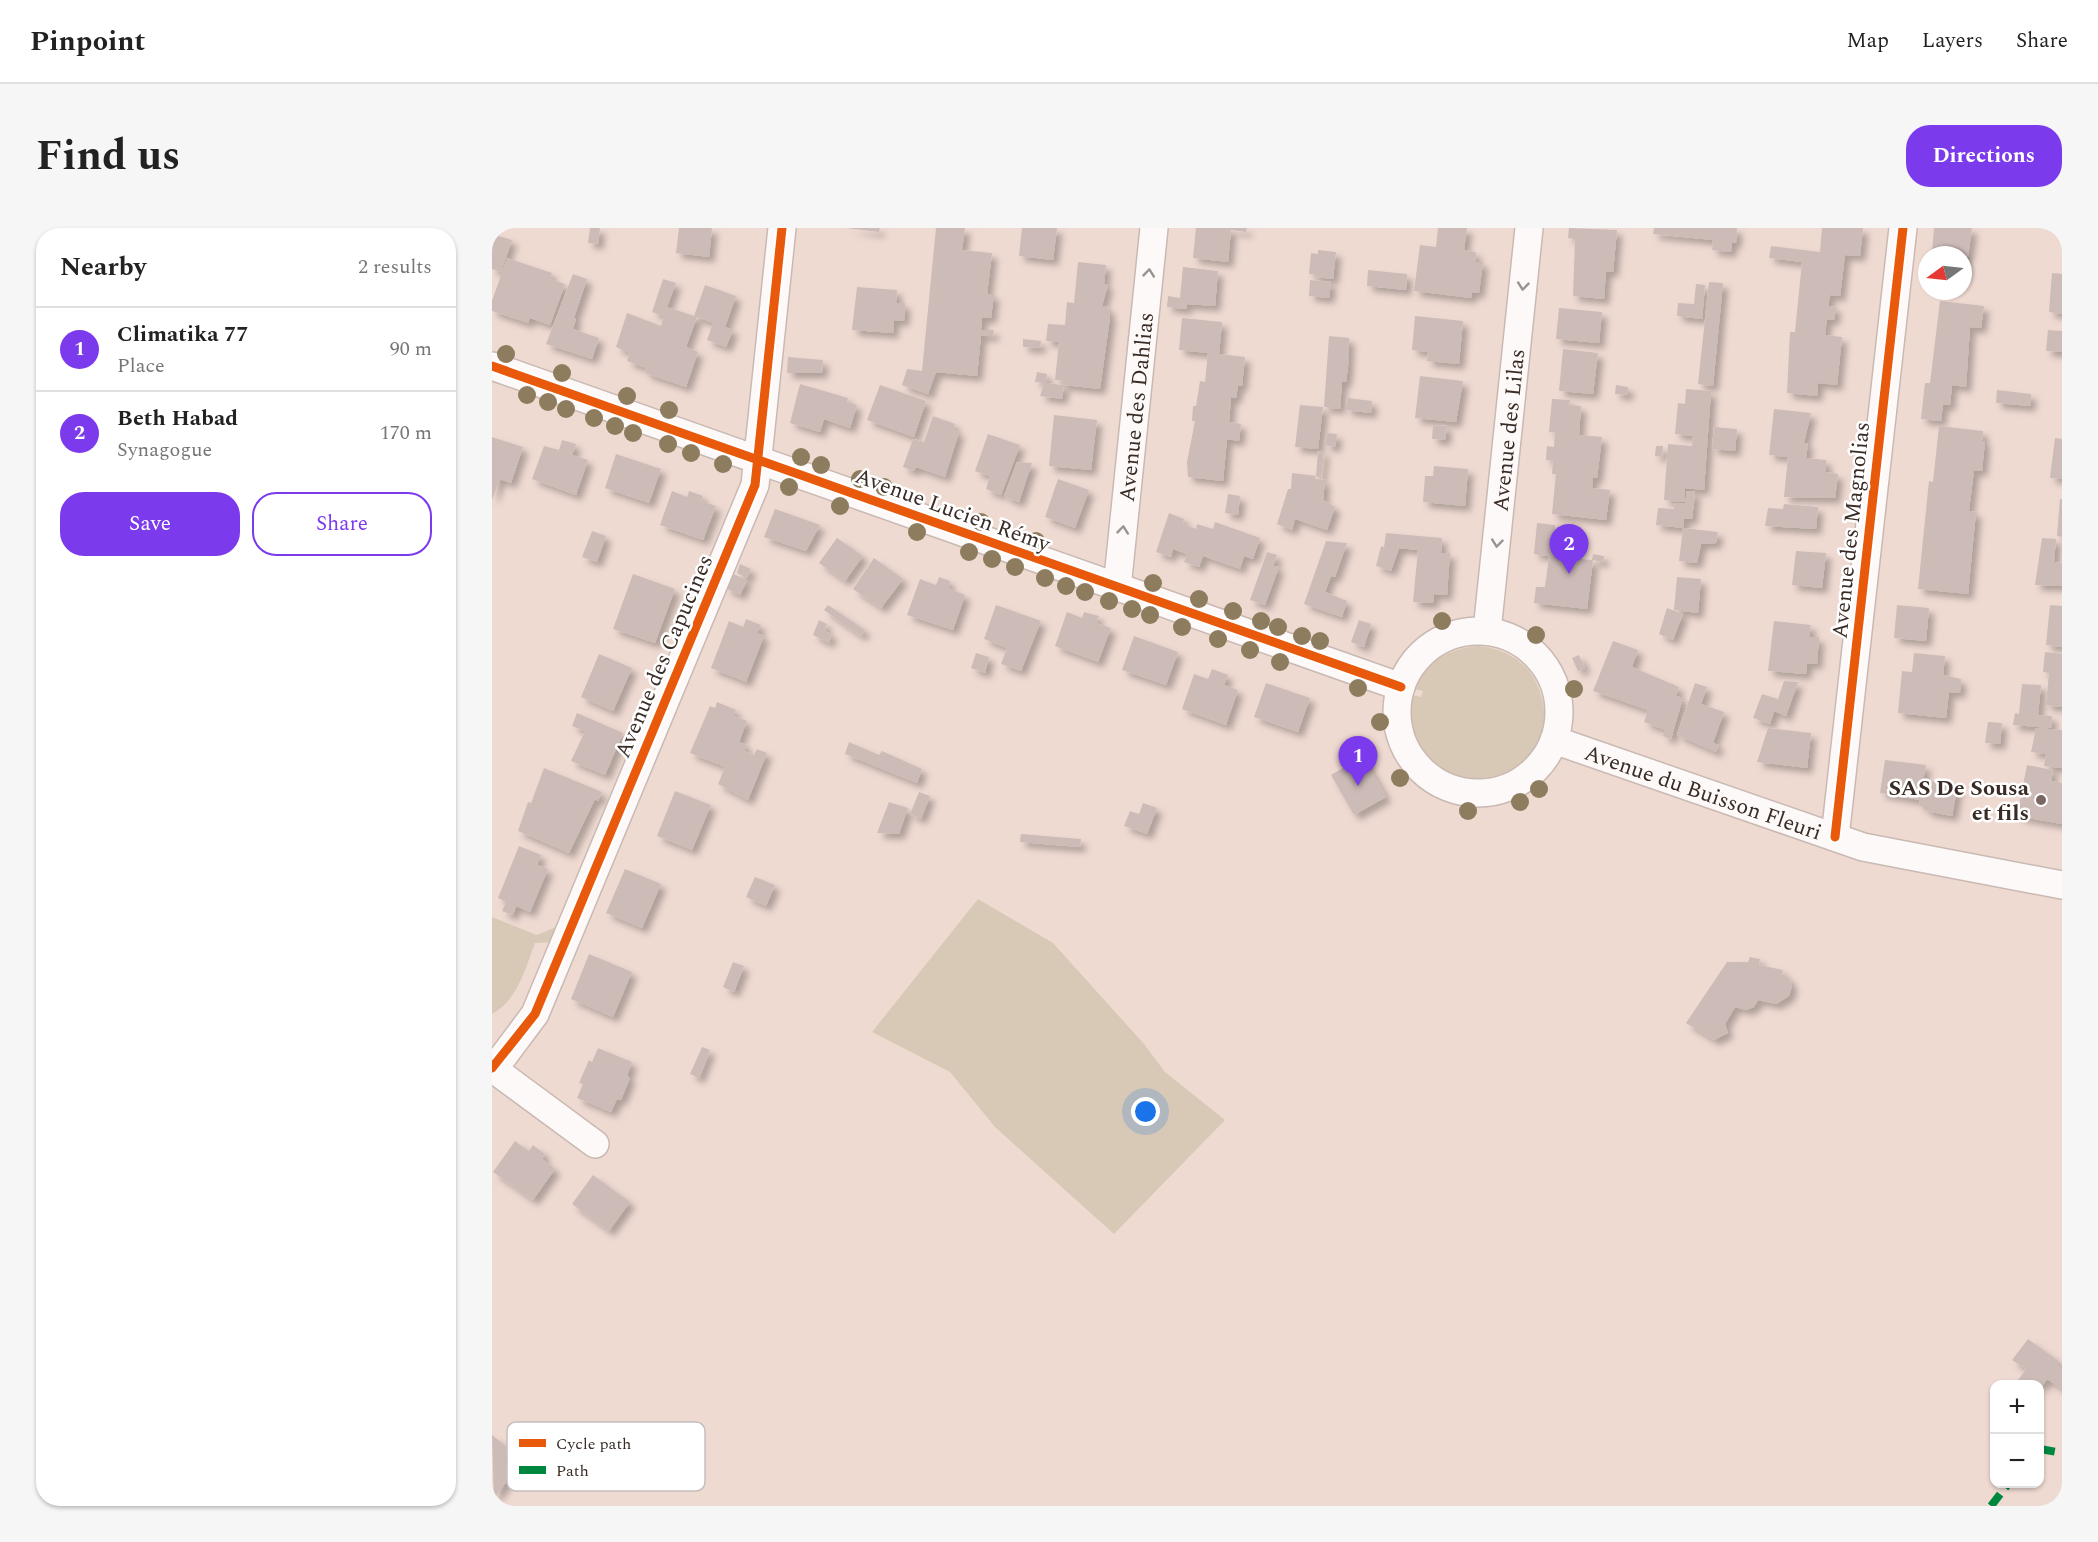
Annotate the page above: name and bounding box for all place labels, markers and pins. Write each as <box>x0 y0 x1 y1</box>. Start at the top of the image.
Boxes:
pin: 2 <box>1550 524 1588 574</box>
pin: 1 <box>1338 736 1378 786</box>
place label: SAS De Sousa et fils <box>1888 772 2030 830</box>
marker: SAS De Sousa et fils <box>2034 793 2048 807</box>

